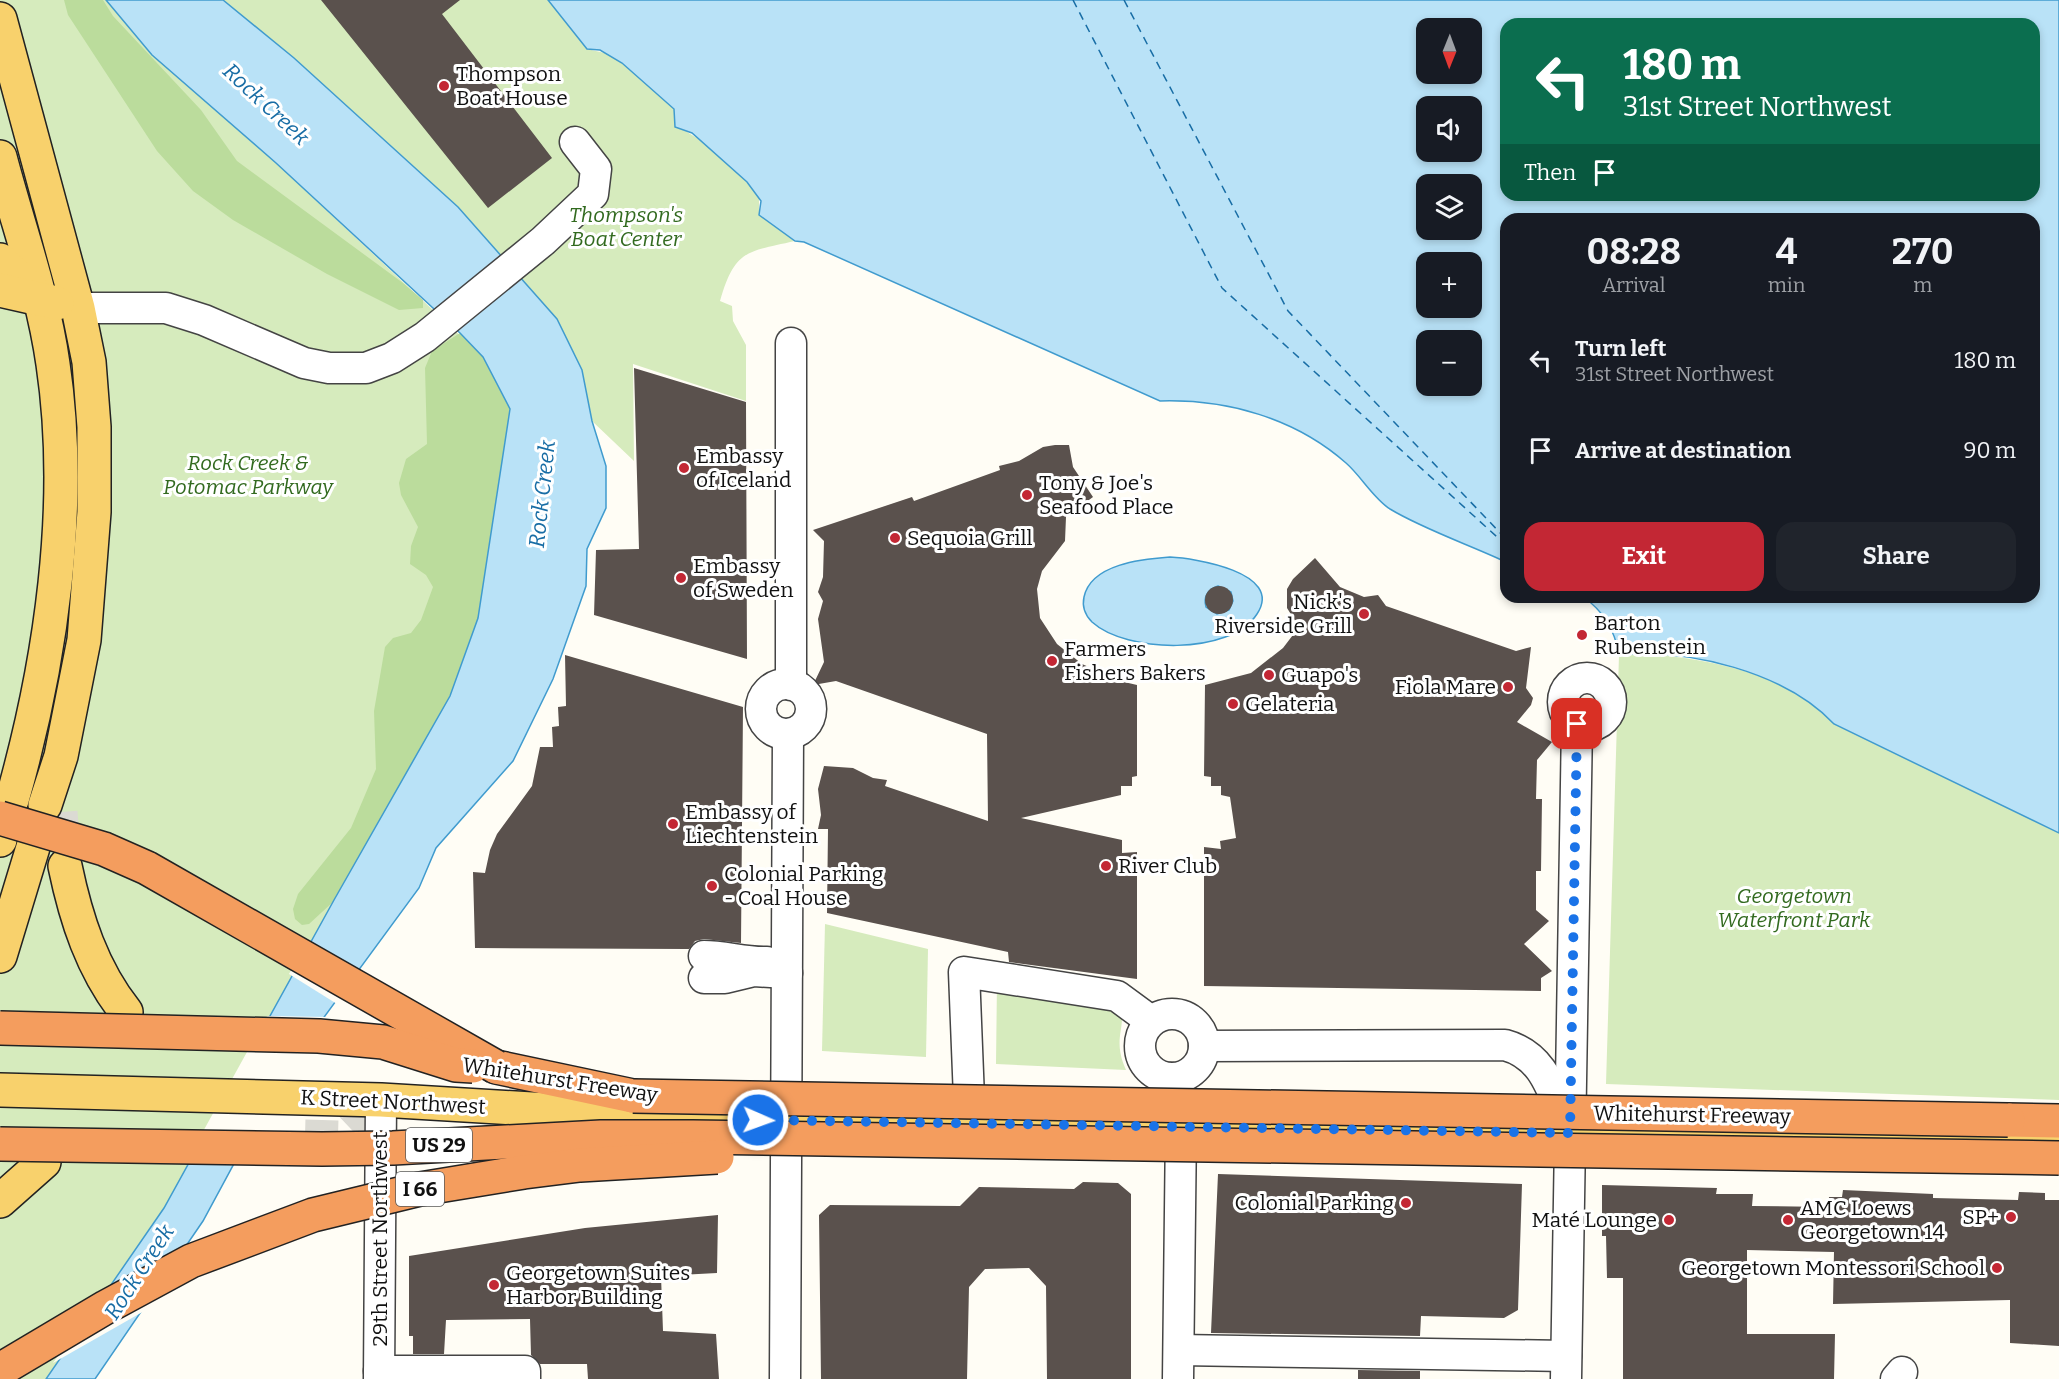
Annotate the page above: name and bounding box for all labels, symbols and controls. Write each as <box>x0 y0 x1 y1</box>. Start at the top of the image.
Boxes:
north arrow <box>1416 18 1482 84</box>
map controls <box>1416 18 1482 396</box>
text: 180 m <box>1623 40 1741 90</box>
icon: left <box>1524 42 1602 120</box>
water label: Rock Creek <box>217 57 315 151</box>
place label: Thompson Boat House <box>456 61 568 111</box>
marker: Thompson Boat House <box>437 79 451 93</box>
text: 31st Street Northwest <box>1623 91 1892 123</box>
button: sound <box>1416 96 1482 162</box>
icon: arrive <box>1588 156 1621 189</box>
text: Then <box>1524 159 1576 186</box>
button: layers <box>1416 174 1482 240</box>
park label: Thompson's Boat Center <box>569 202 683 252</box>
text: 08:28 <box>1586 230 1681 274</box>
text: 4 <box>1776 230 1798 274</box>
text: 270 <box>1892 230 1954 274</box>
button: + <box>1416 252 1482 318</box>
text: Arrival <box>1602 273 1666 297</box>
text: min <box>1768 273 1805 297</box>
text: m <box>1913 273 1932 297</box>
button: − <box>1416 330 1482 396</box>
text: Turn left <box>1575 335 1667 362</box>
icon: left <box>1524 344 1557 377</box>
text: 180 m <box>1954 347 2016 374</box>
text: 31st Street Northwest <box>1575 362 1774 386</box>
icon: arrive <box>1524 434 1557 467</box>
text: Arrive at destination <box>1575 437 1791 464</box>
text: 90 m <box>1964 437 2016 464</box>
water label: Rock Creek <box>523 438 561 549</box>
place label: Embassy of Iceland <box>696 443 792 493</box>
park label: Rock Creek & Potomac Parkway <box>163 450 334 500</box>
marker: Embassy of Iceland <box>677 461 691 475</box>
place label: Tony & Joe's Seafood Place <box>1039 470 1174 520</box>
marker: Tony & Joe's Seafood Place <box>1020 488 1034 502</box>
button: Exit <box>1524 522 1764 591</box>
button: Share <box>1776 522 2016 591</box>
place label: Sequoia Grill <box>907 525 1033 551</box>
marker: Sequoia Grill <box>888 531 902 545</box>
place label: Embassy of Sweden <box>693 553 794 603</box>
marker: Embassy of Sweden <box>674 571 688 585</box>
place label: Nick's Riverside Grill <box>1214 589 1352 639</box>
marker: Nick's Riverside Grill <box>1357 607 1371 621</box>
place label: Barton Rubenstein <box>1594 610 1706 660</box>
marker: Barton Rubenstein <box>1575 628 1589 642</box>
place label: Farmers Fishers Bakers <box>1064 636 1206 686</box>
marker: Farmers Fishers Bakers <box>1045 654 1059 668</box>
place label: Guapo's <box>1281 662 1358 688</box>
marker: Guapo's <box>1262 668 1276 682</box>
place label: Fiola Mare <box>1395 674 1496 700</box>
marker: Fiola Mare <box>1501 680 1515 694</box>
place label: Gelateria <box>1245 691 1335 717</box>
marker: Gelateria <box>1226 697 1240 711</box>
pin <box>1551 698 1602 749</box>
icon: arrive <box>1560 707 1593 740</box>
place label: Embassy of Liechtenstein <box>685 799 818 849</box>
marker: Embassy of Liechtenstein <box>666 817 680 831</box>
place label: River Club <box>1118 853 1217 879</box>
marker: River Club <box>1099 859 1113 873</box>
place label: Colonial Parking - Coal House <box>724 861 884 911</box>
marker: Colonial Parking - Coal House <box>705 879 719 893</box>
park label: Georgetown Waterfront Park <box>1718 883 1871 933</box>
street label: Whitehurst Freeway <box>460 1052 660 1108</box>
street label: K Street Northwest <box>300 1084 487 1120</box>
position arrow <box>726 1088 790 1152</box>
street label: Whitehurst Freeway <box>1593 1100 1792 1130</box>
road number: US 29 <box>406 1128 472 1162</box>
street label: 29th Street Northwest <box>367 1131 393 1346</box>
road number: I 66 <box>396 1172 444 1206</box>
place label: Colonial Parking <box>1235 1190 1394 1216</box>
place label: AMC Loews Georgetown 14 <box>1800 1195 1945 1245</box>
marker: Colonial Parking <box>1399 1196 1413 1210</box>
place label: SP+ <box>1962 1204 1999 1230</box>
place label: Maté Lounge <box>1531 1207 1657 1233</box>
marker: SP+ <box>2004 1210 2018 1224</box>
marker: Maté Lounge <box>1662 1213 1676 1227</box>
marker: AMC Loews Georgetown 14 <box>1781 1213 1795 1227</box>
water label: Rock Creek <box>98 1218 180 1325</box>
place label: Georgetown Montessori School <box>1681 1255 1985 1281</box>
place label: Georgetown Suites Harbor Building <box>506 1260 690 1310</box>
marker: Georgetown Montessori School <box>1990 1261 2004 1275</box>
marker: Georgetown Suites Harbor Building <box>487 1278 501 1292</box>

